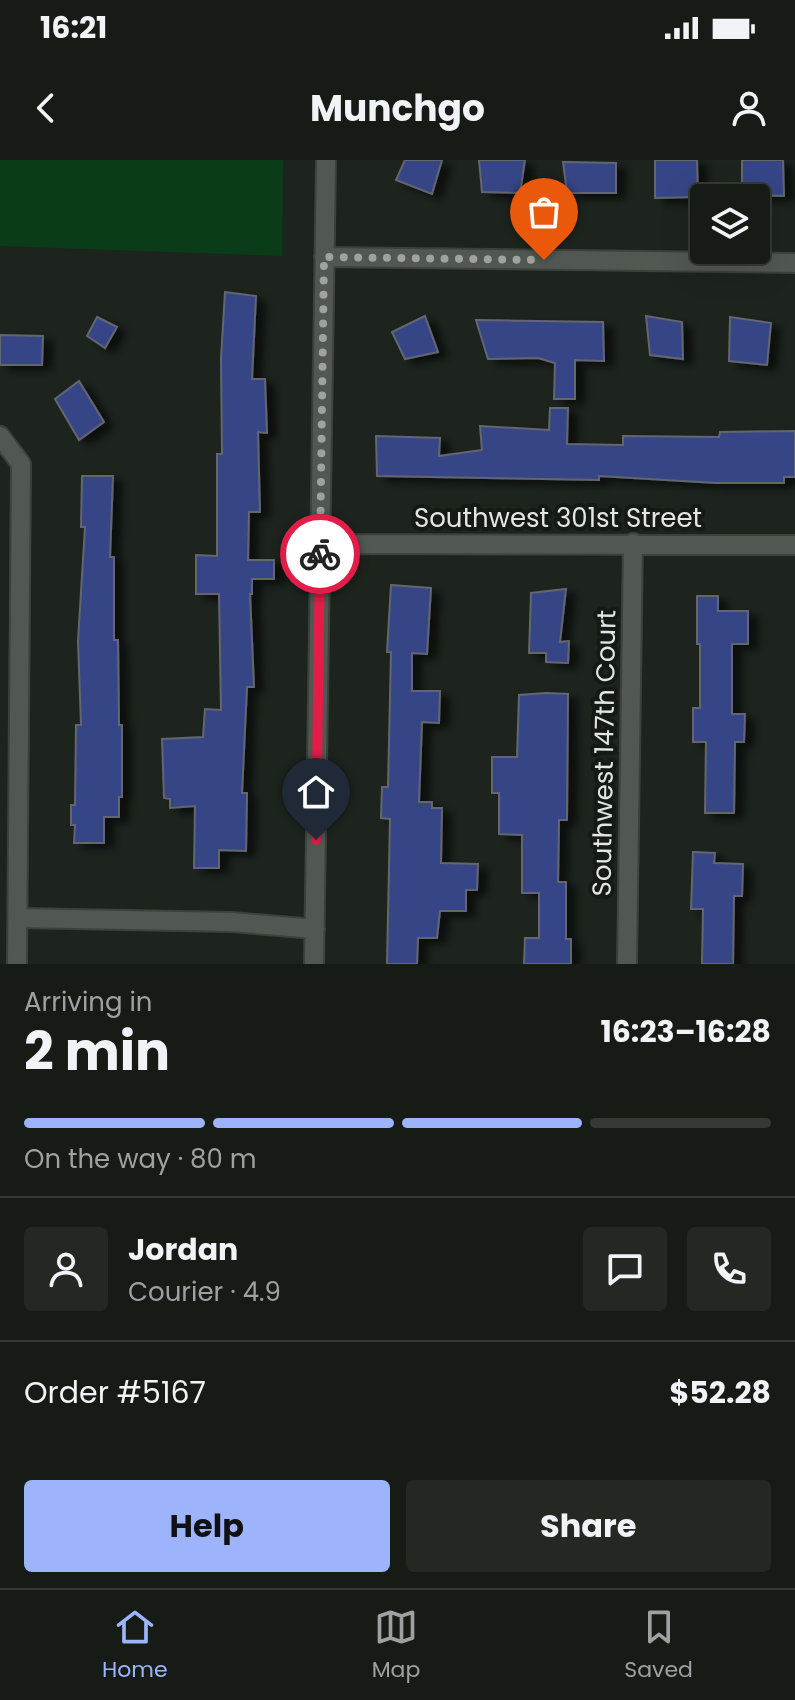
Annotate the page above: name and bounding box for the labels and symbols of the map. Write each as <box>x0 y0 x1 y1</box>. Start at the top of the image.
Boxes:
pin <box>510 178 578 260</box>
street label: Southwest 301st Street <box>414 500 702 536</box>
courier <box>280 514 360 594</box>
street label: Southwest 147th Court <box>584 609 624 897</box>
pin <box>282 758 350 840</box>

